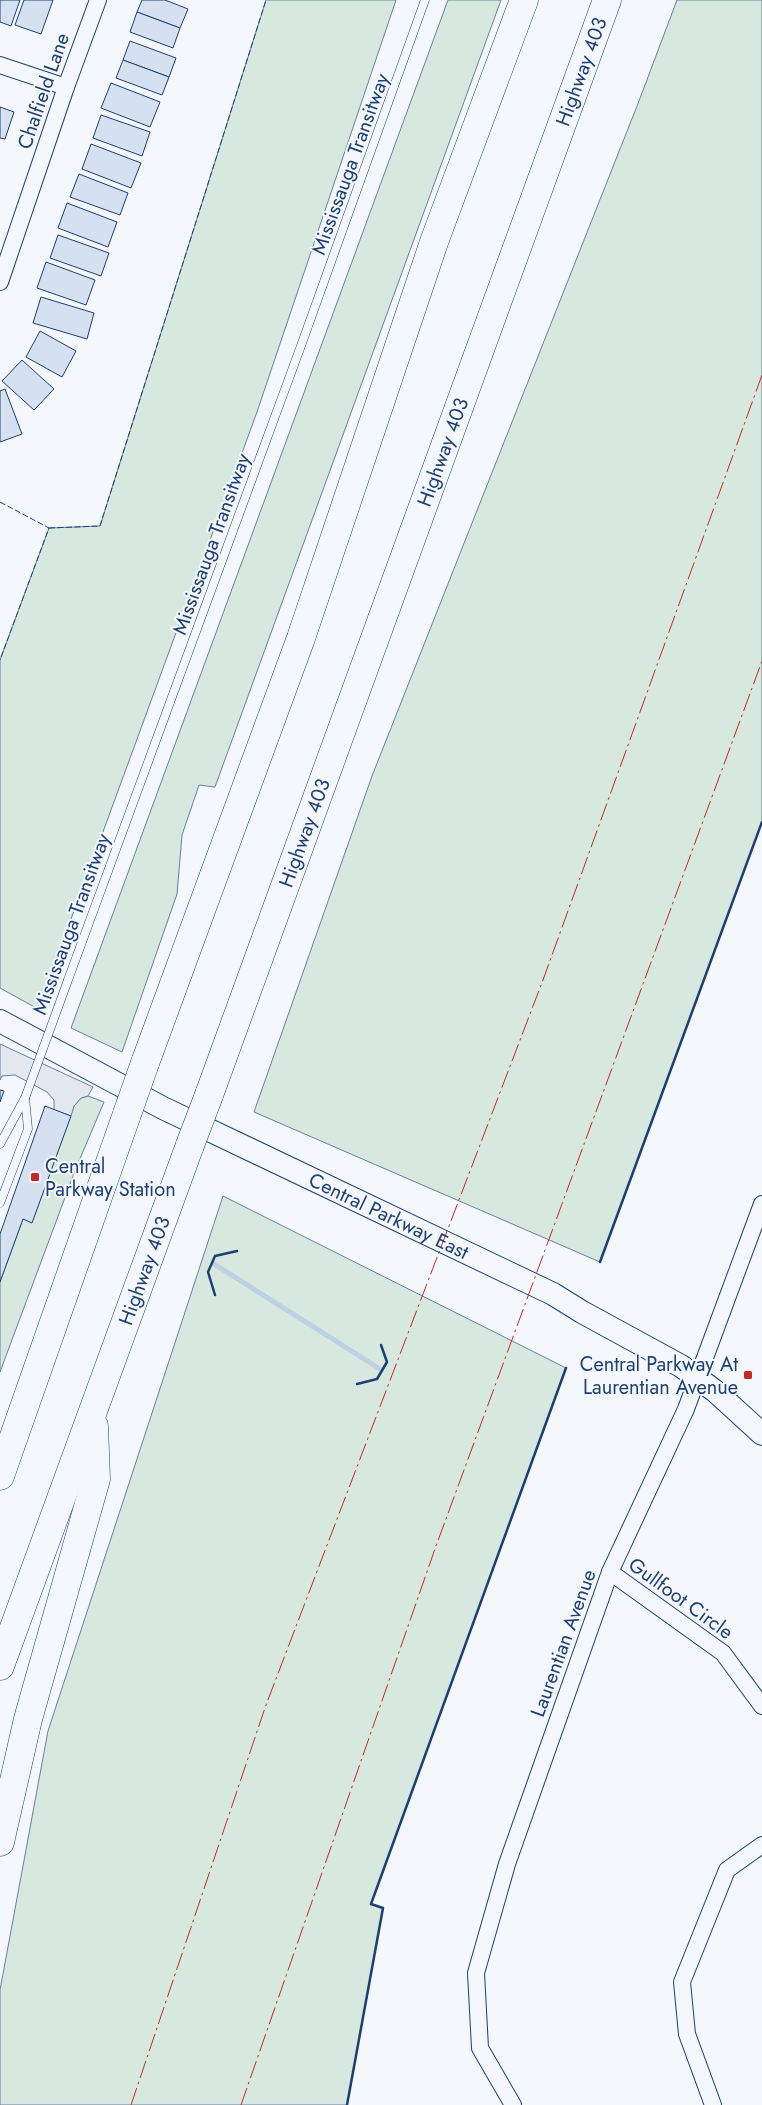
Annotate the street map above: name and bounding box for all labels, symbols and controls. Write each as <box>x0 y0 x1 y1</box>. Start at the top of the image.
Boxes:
street label: Highway 403 <box>548 13 615 130</box>
street label: Chalfield Lane <box>10 29 77 153</box>
street label: Mississauga Transitway <box>304 69 397 259</box>
street label: Highway 403 <box>410 394 476 511</box>
street label: Mississauga Transitway <box>165 449 258 639</box>
street label: Highway 403 <box>272 774 338 891</box>
street label: Mississauga Transitway <box>25 829 118 1019</box>
place label: Central Parkway Station <box>45 1152 176 1204</box>
street label: Central Parkway East <box>304 1166 474 1267</box>
marker: Central Parkway Station <box>29 1171 41 1183</box>
street label: Highway 403 <box>112 1212 178 1329</box>
place label: Central Parkway At Laurentian Avenue <box>580 1350 738 1402</box>
marker: Central Parkway At Laurentian Avenue <box>742 1369 754 1381</box>
street label: Gullfoot Circle <box>622 1550 739 1646</box>
street label: Laurentian Avenue <box>523 1565 604 1721</box>

